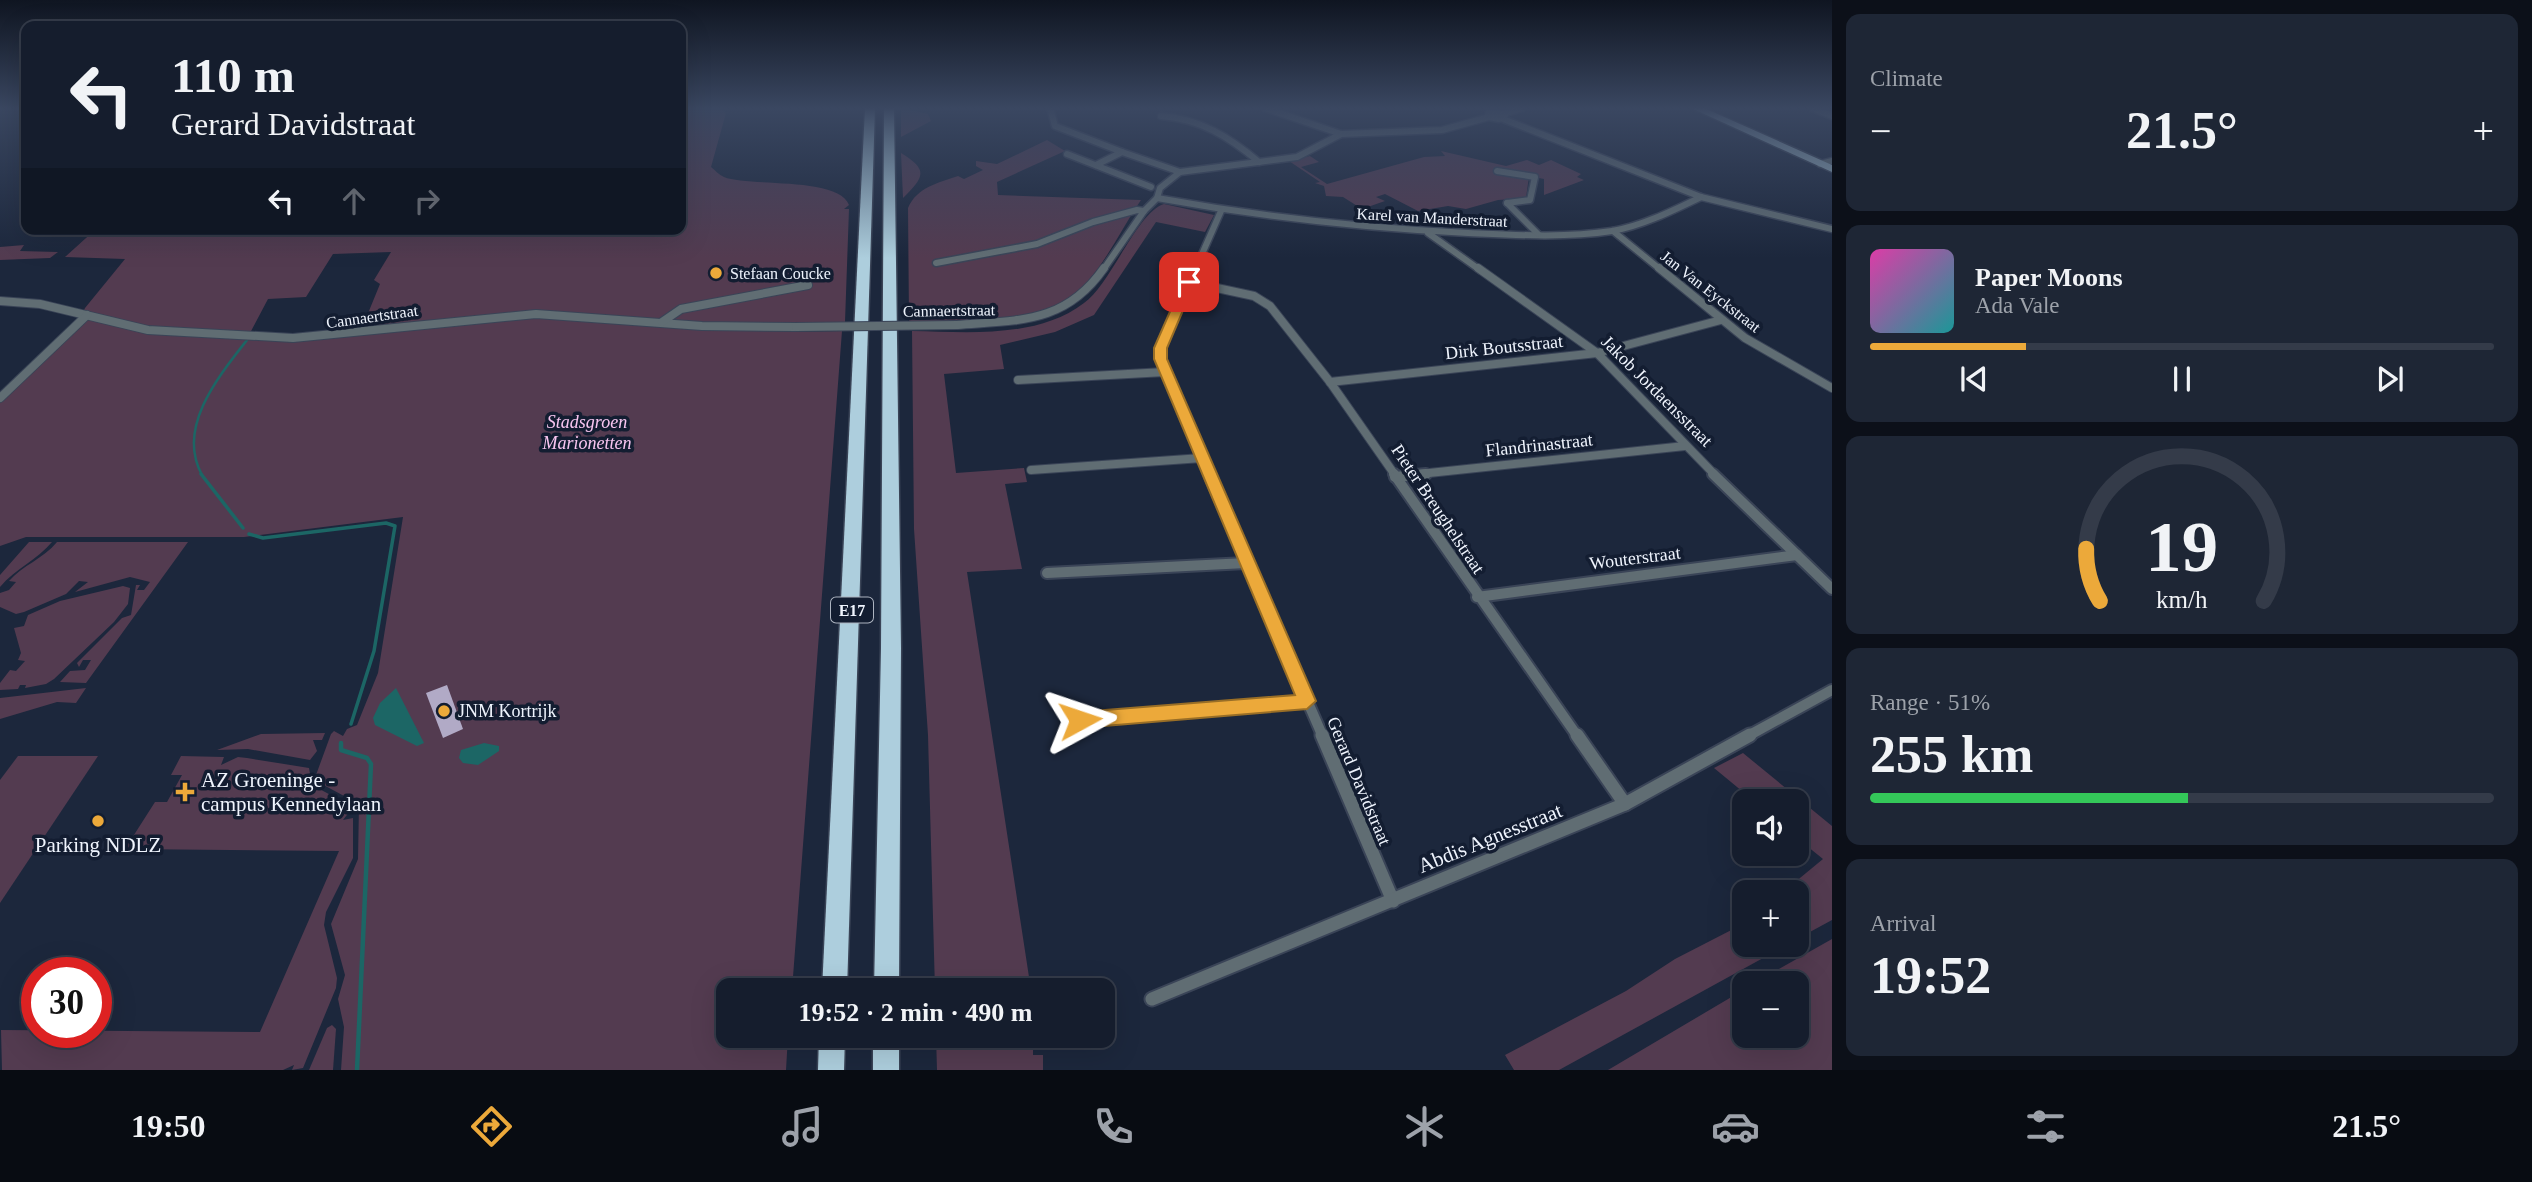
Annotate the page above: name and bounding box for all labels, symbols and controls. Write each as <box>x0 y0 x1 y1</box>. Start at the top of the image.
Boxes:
text: 110 m <box>171 48 295 103</box>
icon: left <box>56 49 147 140</box>
text: Climate <box>1870 66 1943 91</box>
text: 21.5° <box>2126 102 2238 159</box>
text: Gerard Davidstraat <box>171 106 415 142</box>
text: − <box>1870 110 1891 152</box>
text: + <box>2473 110 2494 152</box>
icon: left <box>262 182 300 220</box>
icon: ahead <box>335 182 373 220</box>
icon: right <box>408 182 446 220</box>
street label: Karel van Manderstraat <box>1356 205 1508 230</box>
street label: Jan Van Eyckstraat <box>1657 247 1764 337</box>
pin <box>1159 252 1219 312</box>
icon: arrive <box>1170 263 1208 301</box>
text: Paper Moons <box>1975 263 2123 292</box>
marker: Stefaan Coucke <box>708 265 724 281</box>
place label: Stefaan Coucke <box>730 265 831 282</box>
text: Ada Vale <box>1975 293 2060 318</box>
street label: Cannaertstraat <box>903 301 996 320</box>
street label: Cannaertstraat <box>325 302 420 331</box>
street label: Dirk Boutsstraat <box>1444 331 1564 363</box>
street label: Jakob Jordaensstraat <box>1597 331 1717 451</box>
icon: previous <box>1955 360 1993 398</box>
icon: pause <box>2163 360 2201 398</box>
icon: next <box>2371 360 2409 398</box>
park label: Stadsgroen Marionetten <box>542 412 631 453</box>
street label: Flandrinastraat <box>1484 429 1594 461</box>
street label: Pieter Breughelstraat <box>1387 441 1489 577</box>
text: 19 <box>2146 506 2218 587</box>
street label: Wouterstraat <box>1588 542 1682 574</box>
text: km/h <box>2156 586 2208 613</box>
road number: E17 <box>831 597 873 622</box>
position arrow <box>1043 683 1117 757</box>
text: Range · 51% <box>1870 690 1990 715</box>
place label: JNM Kortrijk <box>458 701 557 721</box>
marker: JNM Kortrijk <box>436 703 452 719</box>
street label: Gerard Davidstraat <box>1323 714 1395 848</box>
text: 255 km <box>1870 726 2033 783</box>
place label: AZ Groeninge - campus Kennedylaan <box>201 768 382 816</box>
marker: AZ Groeninge - campus Kennedylaan <box>175 782 195 802</box>
map controls <box>1732 789 1809 1048</box>
button: sound <box>1732 789 1809 866</box>
street label: Abdis Agnesstraat <box>1414 798 1566 878</box>
marker: Parking NDLZ <box>90 813 106 829</box>
place label: Parking NDLZ <box>35 833 161 857</box>
button: + <box>1732 880 1809 957</box>
text: Arrival <box>1870 911 1936 936</box>
text: 19:52 <box>1870 947 1991 1004</box>
speed limit sign: 30 <box>21 957 112 1048</box>
button: − <box>1732 971 1809 1048</box>
text: 19:52 · 2 min · 490 m <box>799 998 1033 1027</box>
icon: directions <box>467 1102 516 1151</box>
icon: music <box>778 1102 827 1151</box>
icon: phone <box>1089 1102 1138 1151</box>
icon: climate <box>1400 1102 1449 1151</box>
icon: car <box>1711 1102 1760 1151</box>
icon: filters <box>2021 1102 2070 1151</box>
text: 19:50 <box>131 1108 206 1144</box>
text: 21.5° <box>2332 1108 2401 1144</box>

